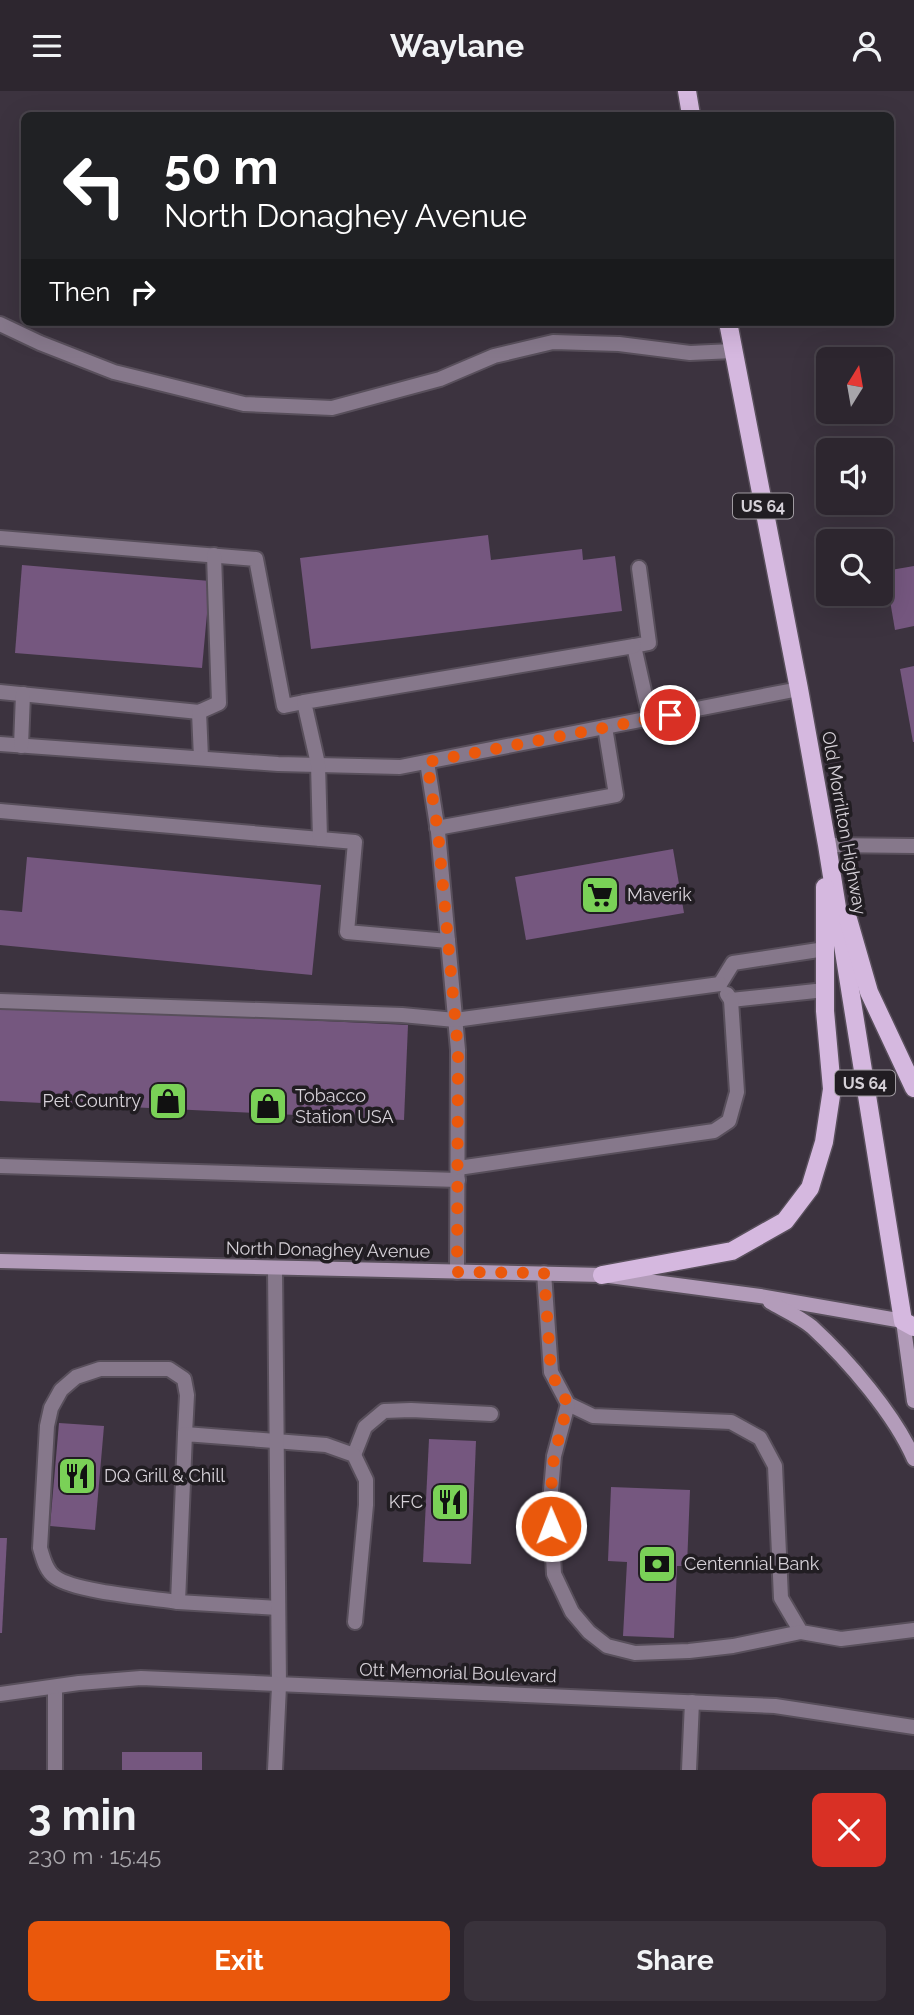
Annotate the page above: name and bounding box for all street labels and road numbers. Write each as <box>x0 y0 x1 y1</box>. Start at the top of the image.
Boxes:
road number: US 64 <box>733 493 793 519</box>
street label: Old Morrilton Highway <box>818 730 871 917</box>
road number: US 64 <box>835 1071 895 1095</box>
street label: North Donaghey Avenue <box>226 1237 431 1262</box>
street label: Ott Memorial Boulevard <box>359 1659 557 1686</box>

